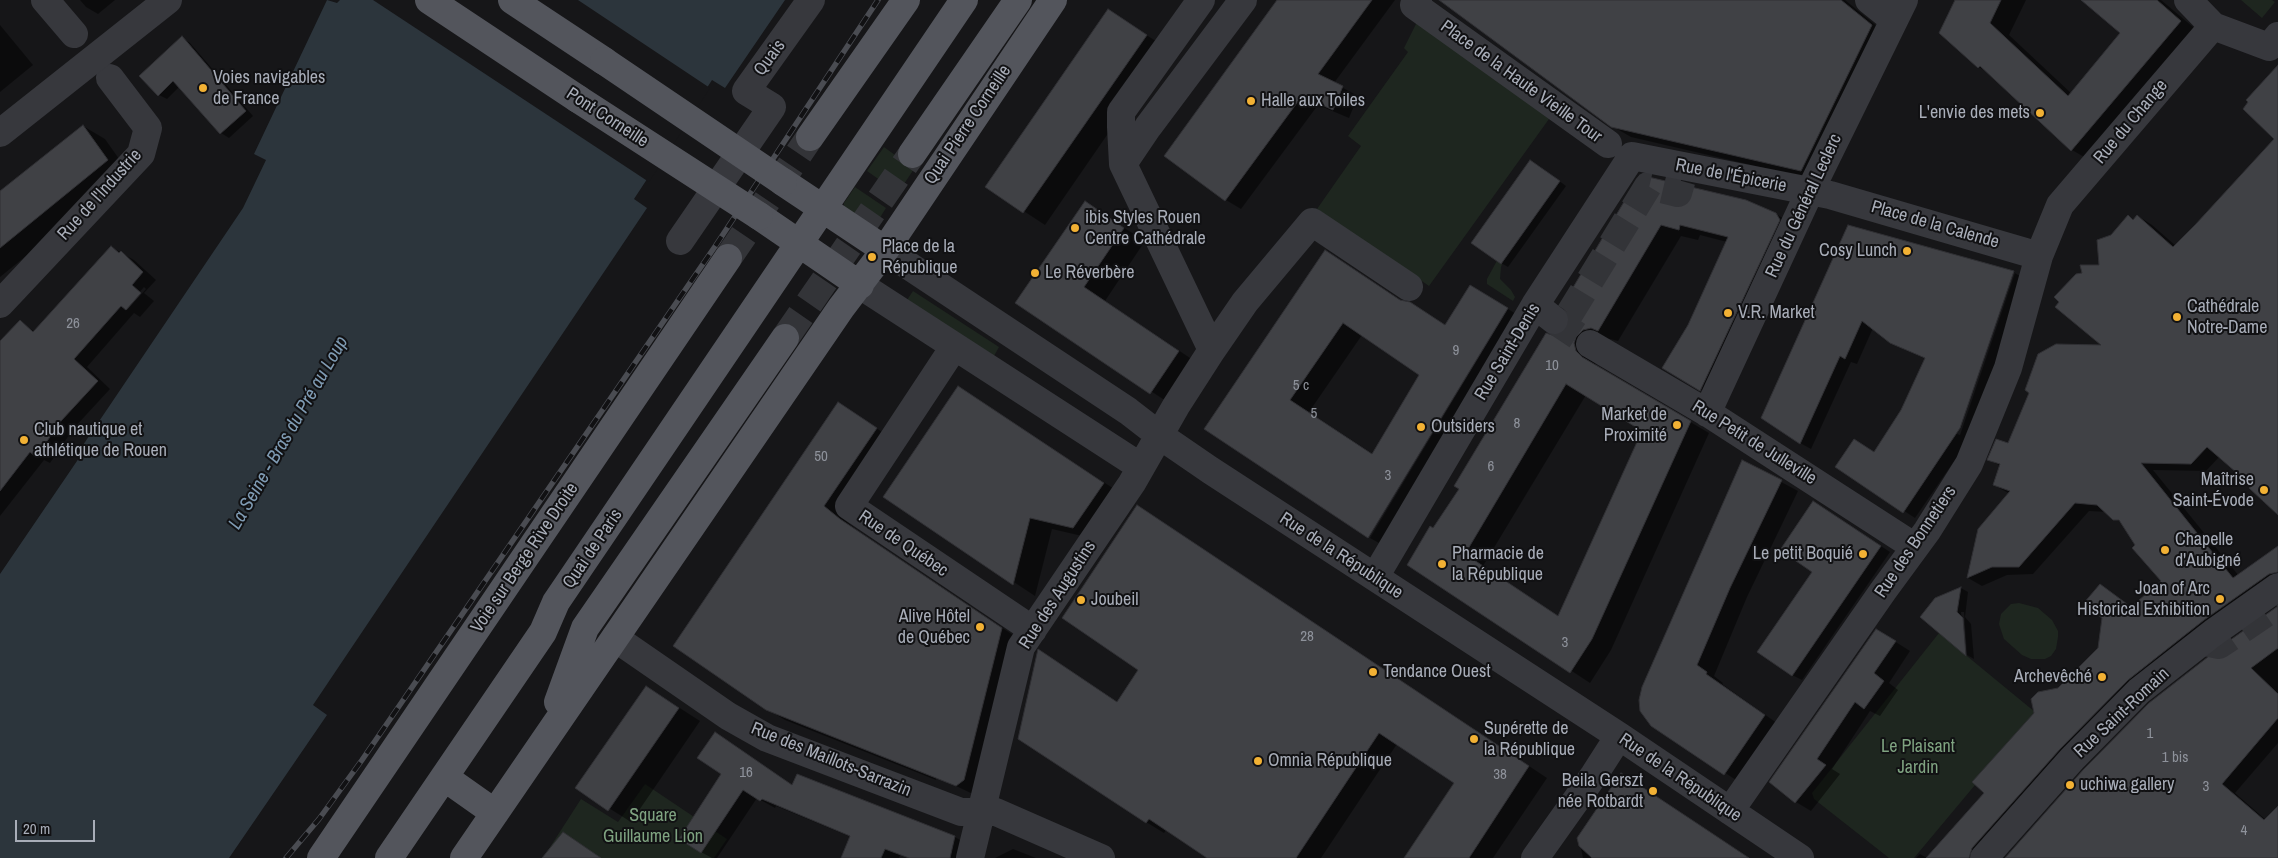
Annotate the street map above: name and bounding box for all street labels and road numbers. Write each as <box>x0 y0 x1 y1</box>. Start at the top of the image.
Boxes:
street label: Place de la Haute Vieille Tour <box>1436 16 1606 148</box>
street label: Quais <box>750 36 790 80</box>
street label: Quai Pierre Corneille <box>920 61 1016 189</box>
street label: Rue du Change <box>2089 75 2173 169</box>
street label: Pont Corneille <box>562 83 652 153</box>
street label: Rue du Général Leclerc <box>1761 131 1847 281</box>
street label: Rue de l'Industrie <box>53 145 147 245</box>
street label: Rue de l'Épicerie <box>1674 155 1788 197</box>
street label: Place de la Calende <box>1869 196 2001 254</box>
street label: Rue Saint-Denis <box>1471 300 1545 404</box>
street label: Rue Petit de Julleville <box>1688 396 1820 490</box>
street label: Voie sur Berge Rive Droite <box>467 479 583 637</box>
street label: Rue des Bonnetiers <box>1871 482 1961 602</box>
street label: Quai de Paris <box>559 505 627 593</box>
street label: Rue de Québec <box>854 506 952 582</box>
street label: Rue de la République <box>1275 508 1407 604</box>
street label: Rue des Augustins <box>1015 537 1101 653</box>
street label: Rue Saint-Romain <box>2070 663 2174 763</box>
street label: Rue des Maillots-Sarrazin <box>748 718 914 802</box>
street label: Rue de la République <box>1615 729 1745 827</box>

